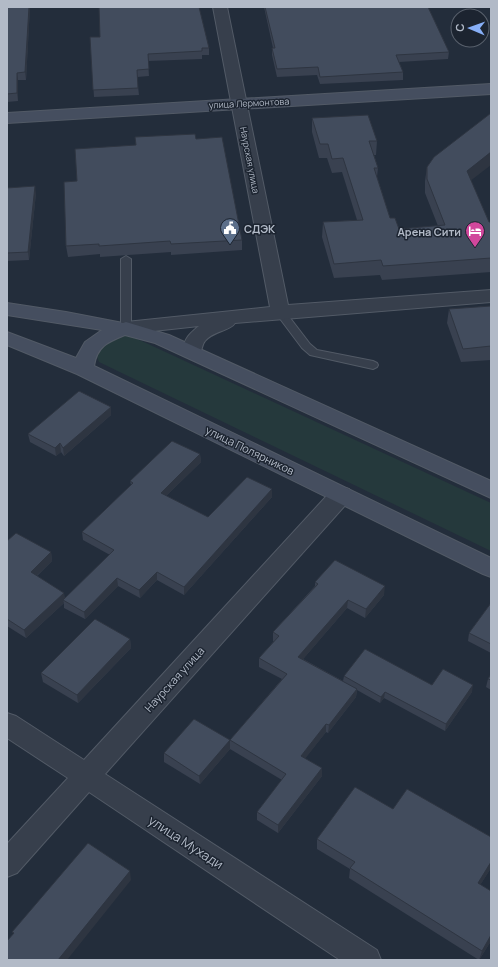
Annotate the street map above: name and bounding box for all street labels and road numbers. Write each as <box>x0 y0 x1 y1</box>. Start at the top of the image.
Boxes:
street label: улица Лермонтова <box>208 94 290 112</box>
street label: Наурская улица <box>237 126 263 194</box>
street label: улица Полярников <box>203 422 297 478</box>
street label: Наурская улица <box>141 643 207 715</box>
street label: улица Мухади <box>145 811 227 873</box>

